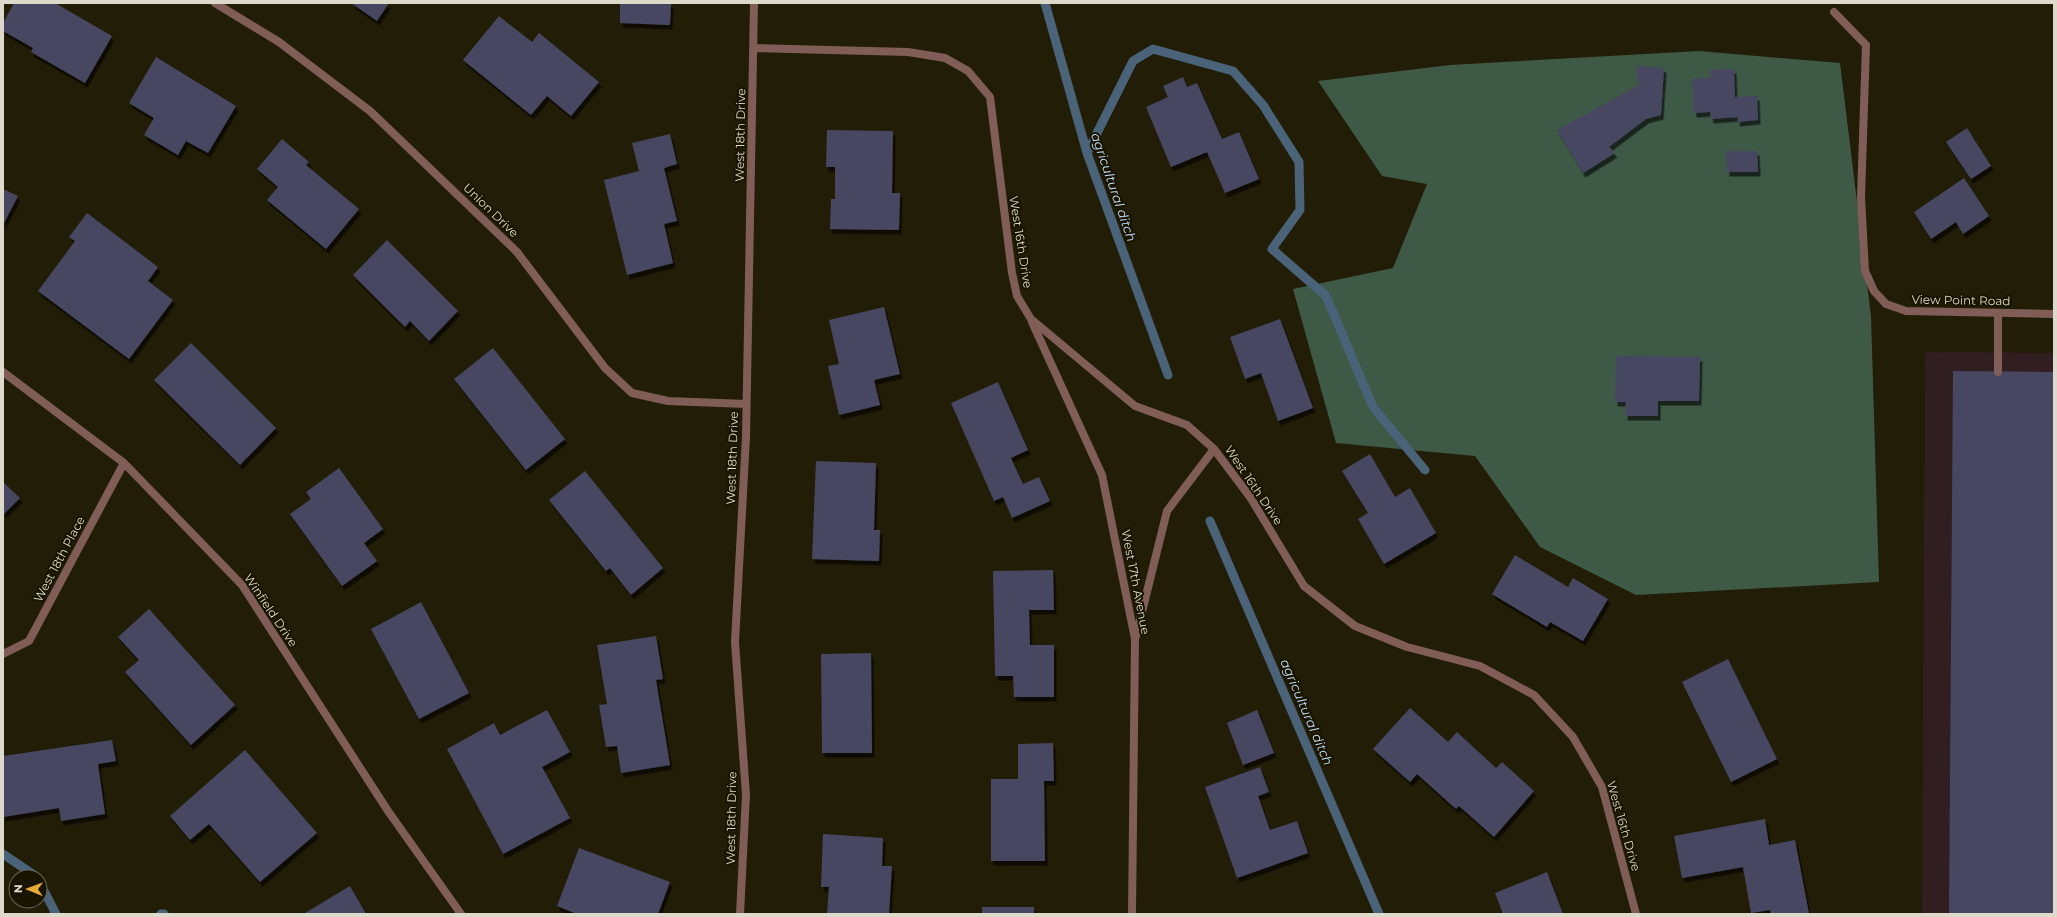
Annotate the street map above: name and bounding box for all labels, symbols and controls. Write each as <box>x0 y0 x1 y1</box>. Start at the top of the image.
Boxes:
street label: West 18th Drive <box>732 88 748 182</box>
water label: agricultural ditch <box>1088 130 1140 244</box>
street label: Union Drive <box>460 180 522 240</box>
street label: West 16th Drive <box>1006 195 1036 289</box>
street label: View Point Road <box>1911 292 2011 308</box>
street label: West 18th Drive <box>723 411 741 505</box>
street label: West 16th Drive <box>1222 442 1286 528</box>
street label: West 18th Place <box>30 514 88 604</box>
street label: West 17th Avenue <box>1118 528 1154 636</box>
street label: Winfield Drive <box>241 571 301 649</box>
water label: agricultural ditch <box>1277 656 1337 768</box>
street label: West 18th Drive <box>723 771 739 865</box>
street label: West 16th Drive <box>1604 779 1644 873</box>
north arrow <box>8 869 48 909</box>
text: N <box>11 884 25 893</box>

